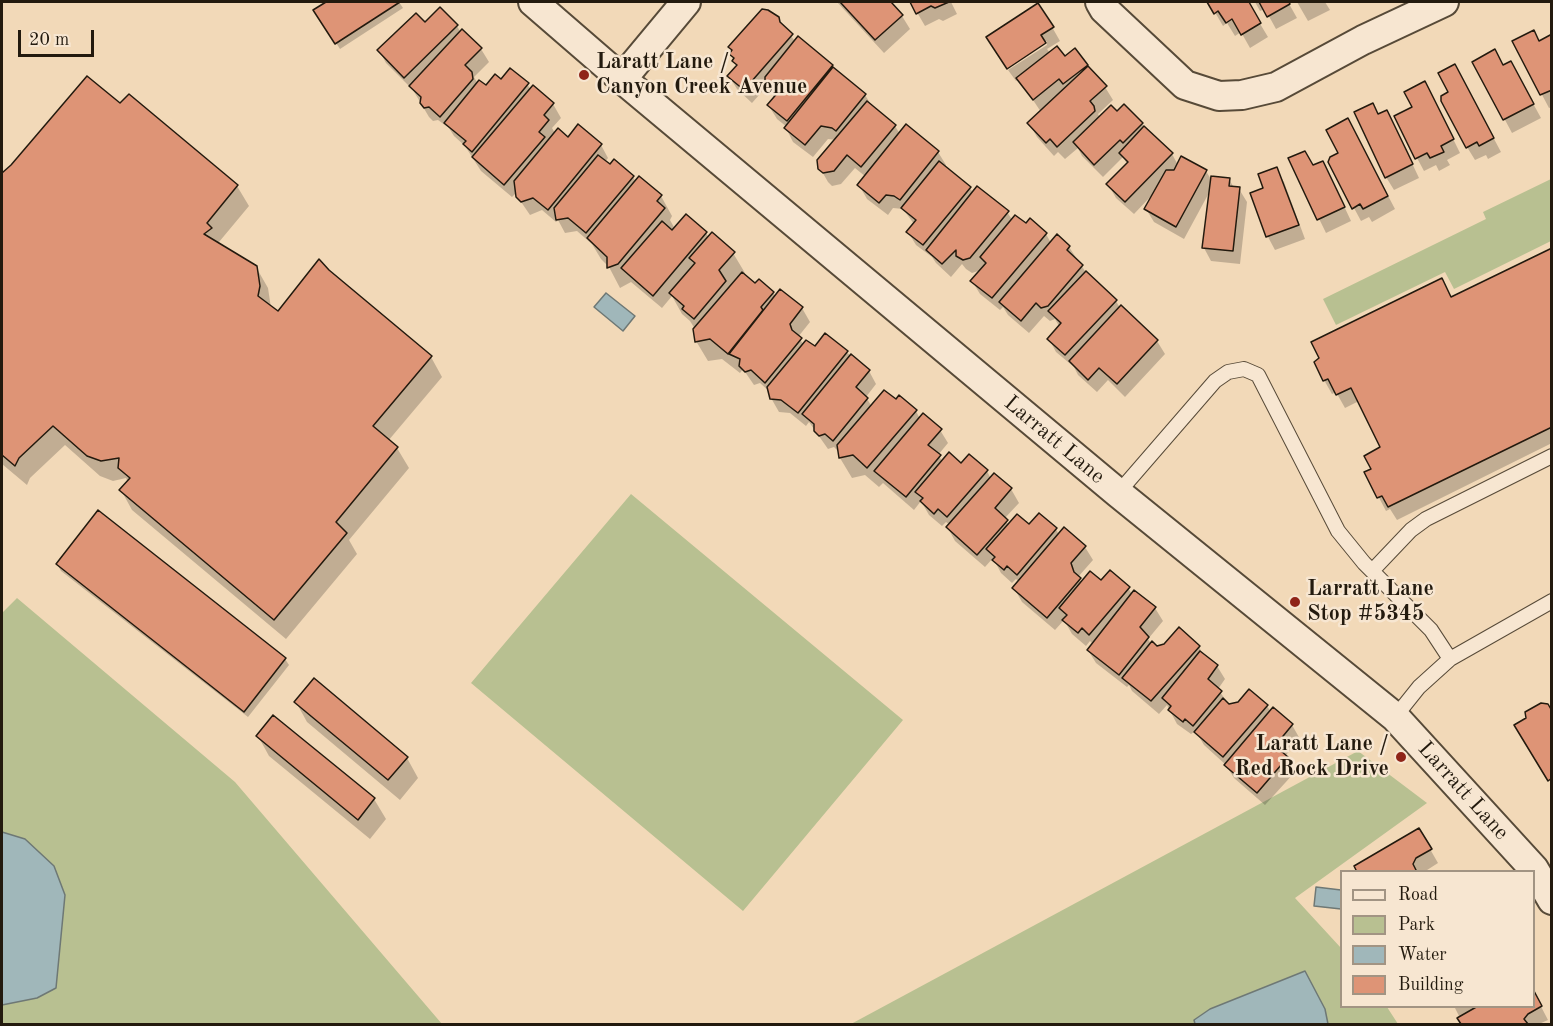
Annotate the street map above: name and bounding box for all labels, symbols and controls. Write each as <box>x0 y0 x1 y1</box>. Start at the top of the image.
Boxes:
scale bar <box>21 18 98 56</box>
text: 20 m <box>29 31 69 49</box>
place label: Laratt Lane / Canyon Creek Avenue <box>596 49 807 100</box>
marker: Laratt Lane / Canyon Creek Avenue <box>577 68 591 82</box>
street label: Larratt Lane <box>998 390 1110 490</box>
place label: Larratt Lane Stop #5345 <box>1307 576 1434 628</box>
marker: Larratt Lane Stop #5345 <box>1288 595 1302 609</box>
place label: Laratt Lane / Red Rock Drive <box>1234 731 1389 782</box>
street label: Larratt Lane <box>1412 736 1514 846</box>
marker: Laratt Lane / Red Rock Drive <box>1394 750 1408 764</box>
legend <box>1340 870 1535 1008</box>
text: Road <box>1398 886 1438 904</box>
text: Park <box>1398 916 1435 934</box>
text: Water <box>1398 946 1447 964</box>
text: Building <box>1398 976 1463 994</box>

